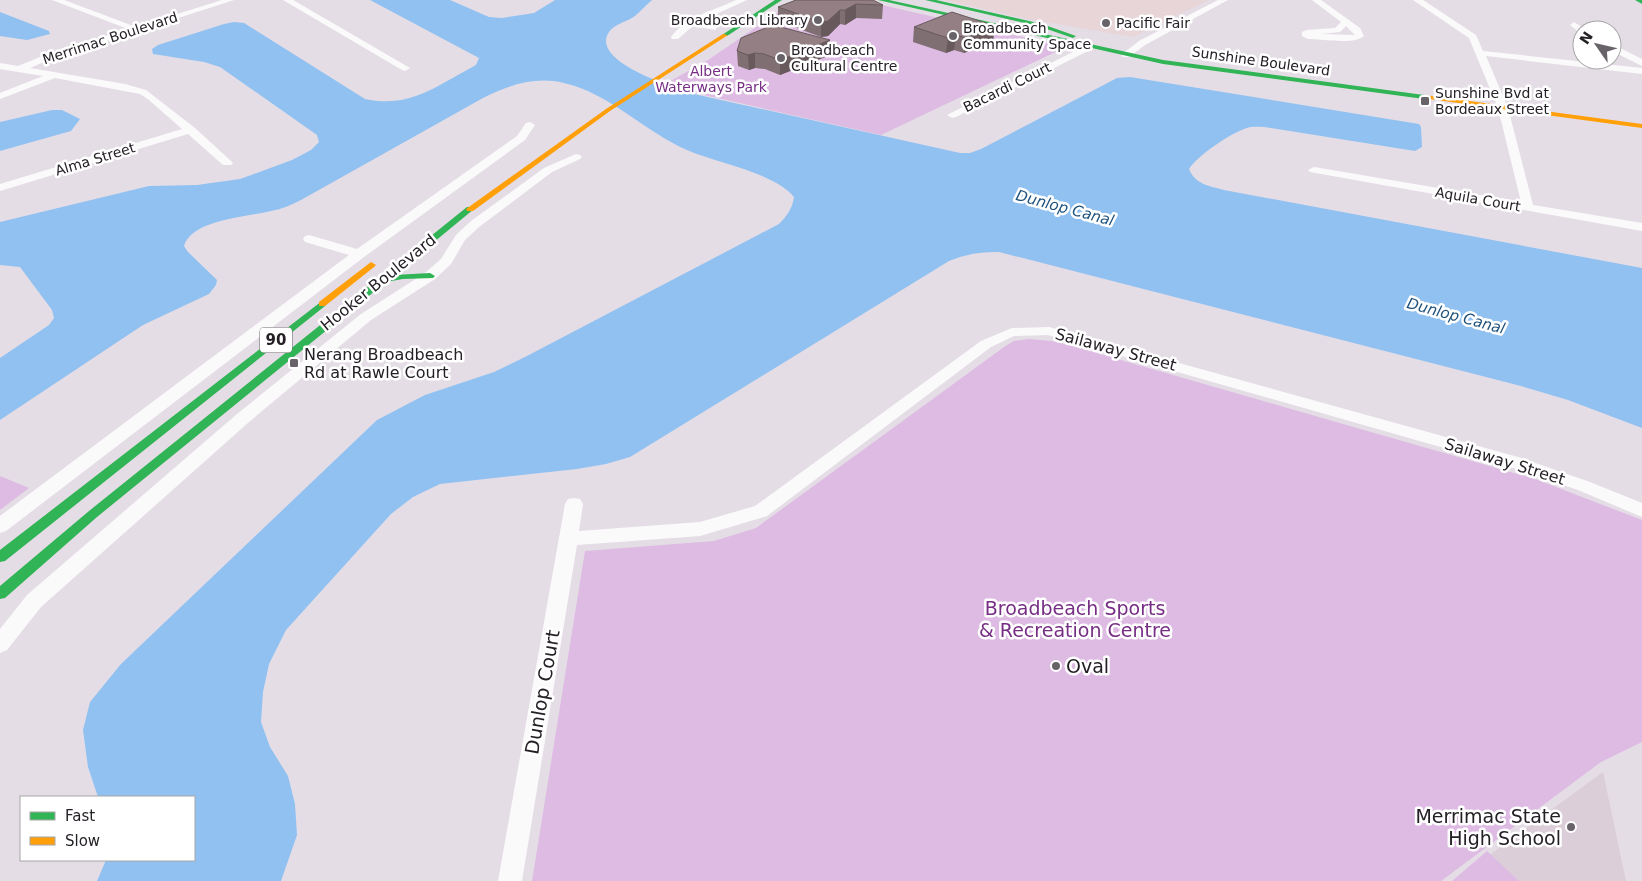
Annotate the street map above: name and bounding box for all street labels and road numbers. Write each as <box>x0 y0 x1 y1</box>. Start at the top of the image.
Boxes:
street label: Merrimac Boulevard <box>40 9 180 67</box>
street label: Sunshine Boulevard <box>1191 43 1331 79</box>
street label: Bacardi Court <box>961 59 1054 115</box>
street label: Alma Street <box>53 139 137 179</box>
street label: Aquila Court <box>1434 184 1522 214</box>
street label: Hooker Boulevard <box>317 230 440 335</box>
street label: Sailaway Street <box>1053 324 1179 375</box>
road number: 90 <box>260 328 292 352</box>
street label: Sailaway Street <box>1442 434 1567 489</box>
street label: Dunlop Court <box>520 628 564 756</box>

